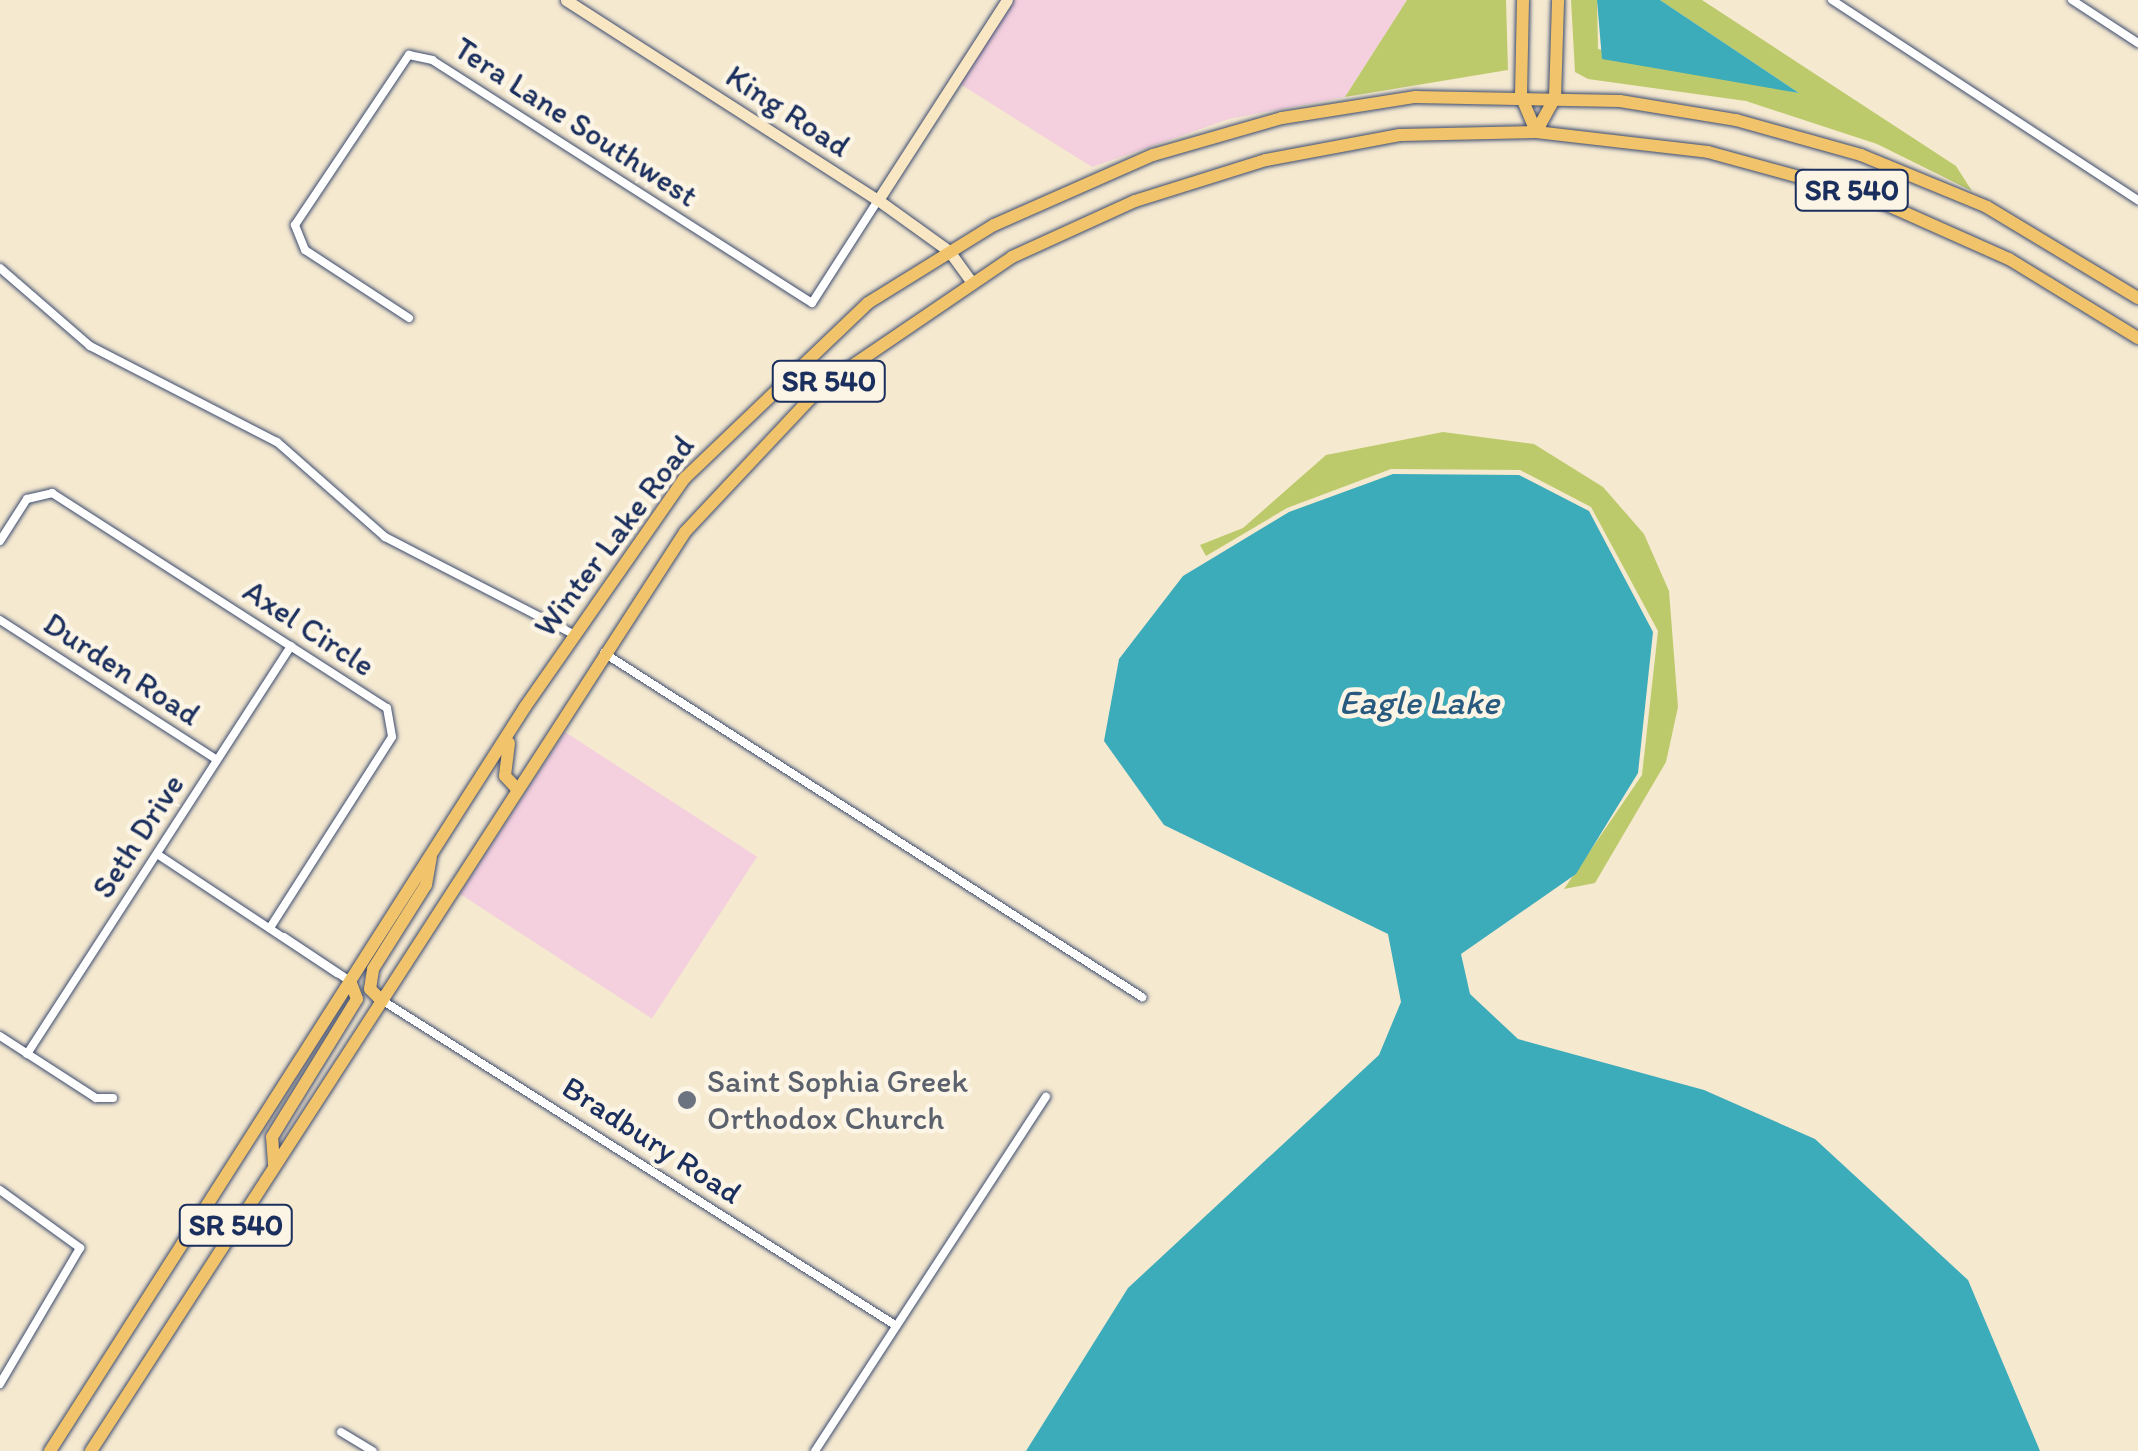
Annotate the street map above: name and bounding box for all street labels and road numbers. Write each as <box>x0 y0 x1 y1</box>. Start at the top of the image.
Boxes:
street label: Tera Lane Southwest <box>447 29 705 215</box>
street label: King Road <box>719 57 857 165</box>
road number: SR 540 <box>1794 165 1910 215</box>
road number: SR 540 <box>772 356 886 406</box>
street label: Winter Lake Road <box>526 428 702 644</box>
street label: Axel Circle <box>236 572 382 684</box>
street label: Durden Road <box>37 604 207 734</box>
street label: Seth Drive <box>84 766 192 906</box>
street label: Bradbury Road <box>555 1068 749 1212</box>
road number: SR 540 <box>178 1200 294 1250</box>

